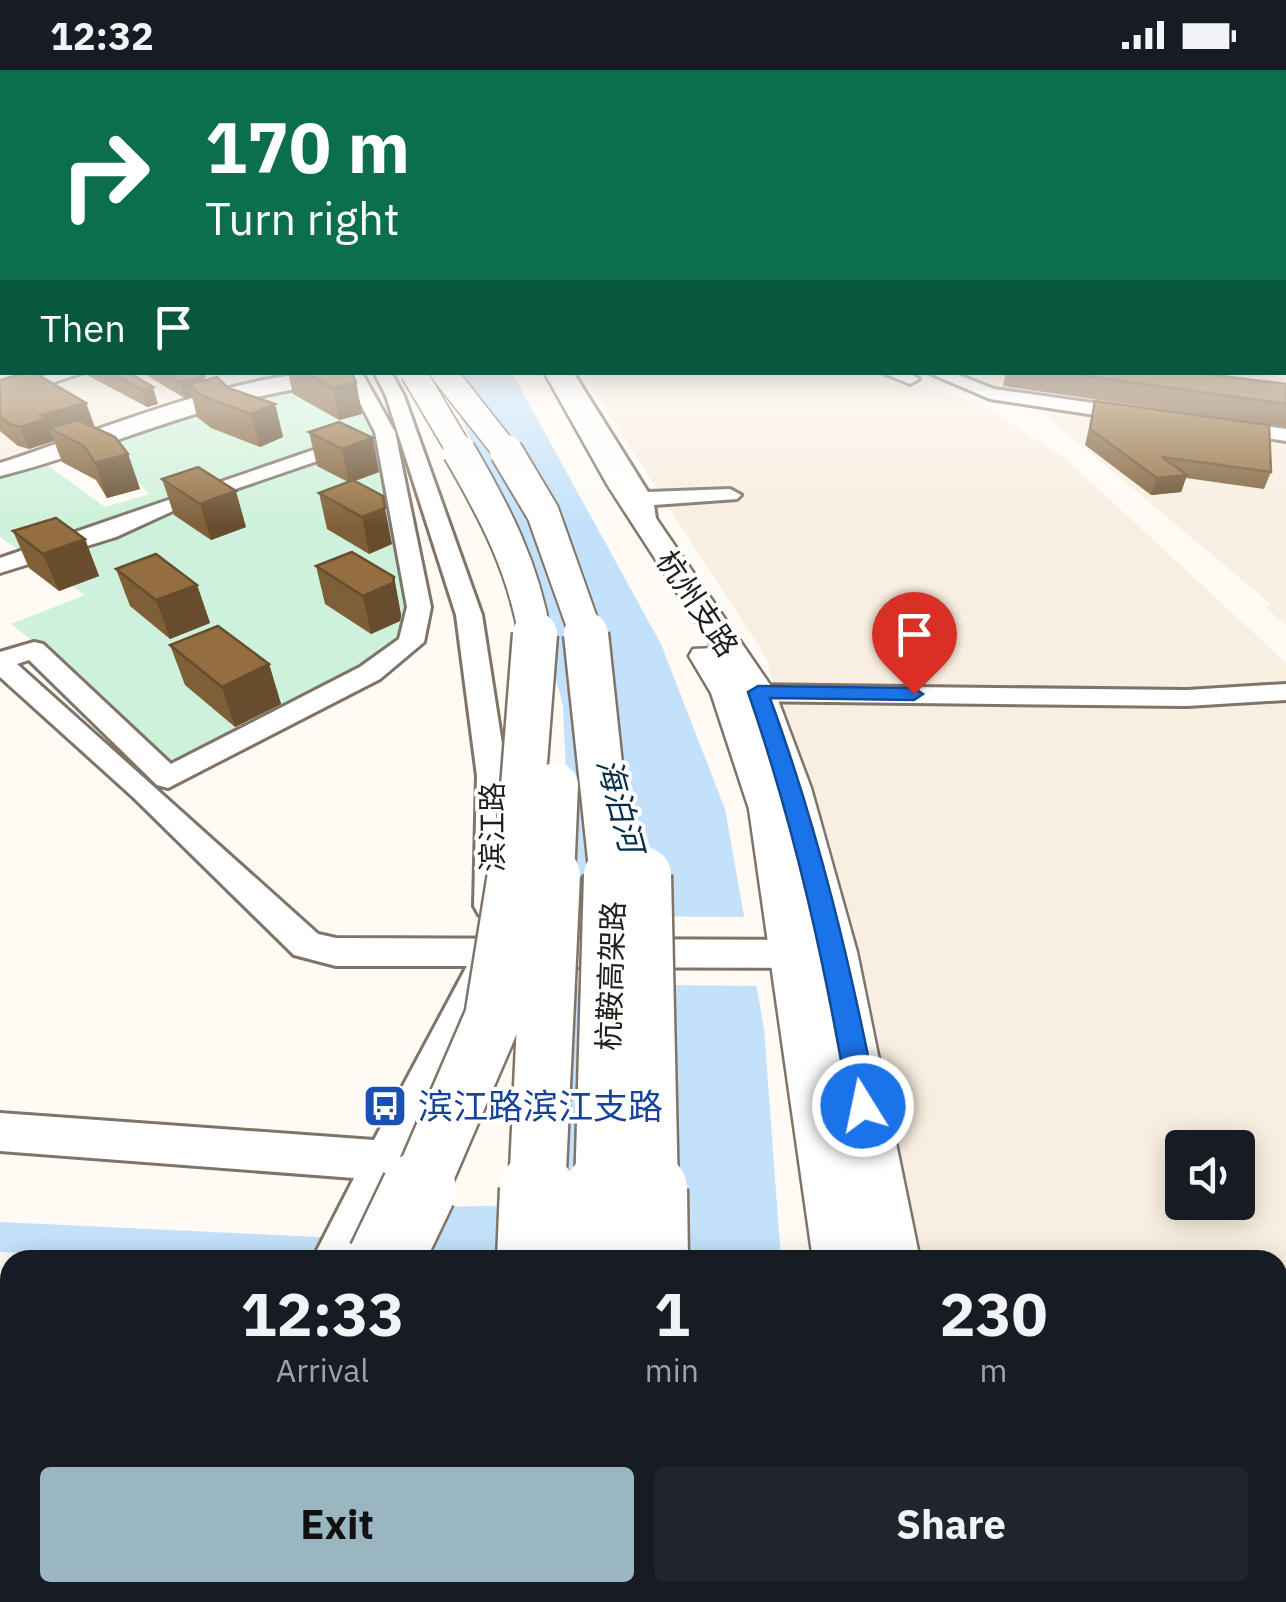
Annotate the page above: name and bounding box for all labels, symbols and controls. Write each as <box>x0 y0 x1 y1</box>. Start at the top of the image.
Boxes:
text: 12:32 <box>50 11 154 60</box>
text: 170 m <box>205 101 410 192</box>
icon: right <box>40 110 170 240</box>
text: Turn right <box>205 189 400 247</box>
icon: arrive <box>146 300 201 355</box>
text: Then <box>40 303 126 352</box>
street label: 杭州支路 <box>648 542 748 664</box>
pin <box>872 592 957 695</box>
icon: arrive <box>887 607 942 662</box>
water label: 海泊河 <box>588 753 655 863</box>
street label: 滨江路 <box>472 782 511 872</box>
street label: 杭鞍高架路 <box>588 900 632 1052</box>
position arrow <box>811 1054 915 1158</box>
bus stop icon: 滨江路滨江支路 <box>362 1083 408 1129</box>
place label: 滨江路滨江支路 <box>418 1083 663 1129</box>
map controls <box>1165 1130 1255 1220</box>
button: sound <box>1165 1130 1255 1220</box>
text: 12:33 <box>241 1274 404 1353</box>
text: 1 <box>654 1274 690 1353</box>
text: 230 <box>939 1274 1047 1353</box>
text: Arrival <box>276 1349 369 1391</box>
text: min <box>645 1349 699 1391</box>
text: m <box>980 1349 1007 1391</box>
button: Exit <box>40 1467 634 1582</box>
button: Share <box>654 1467 1248 1582</box>

